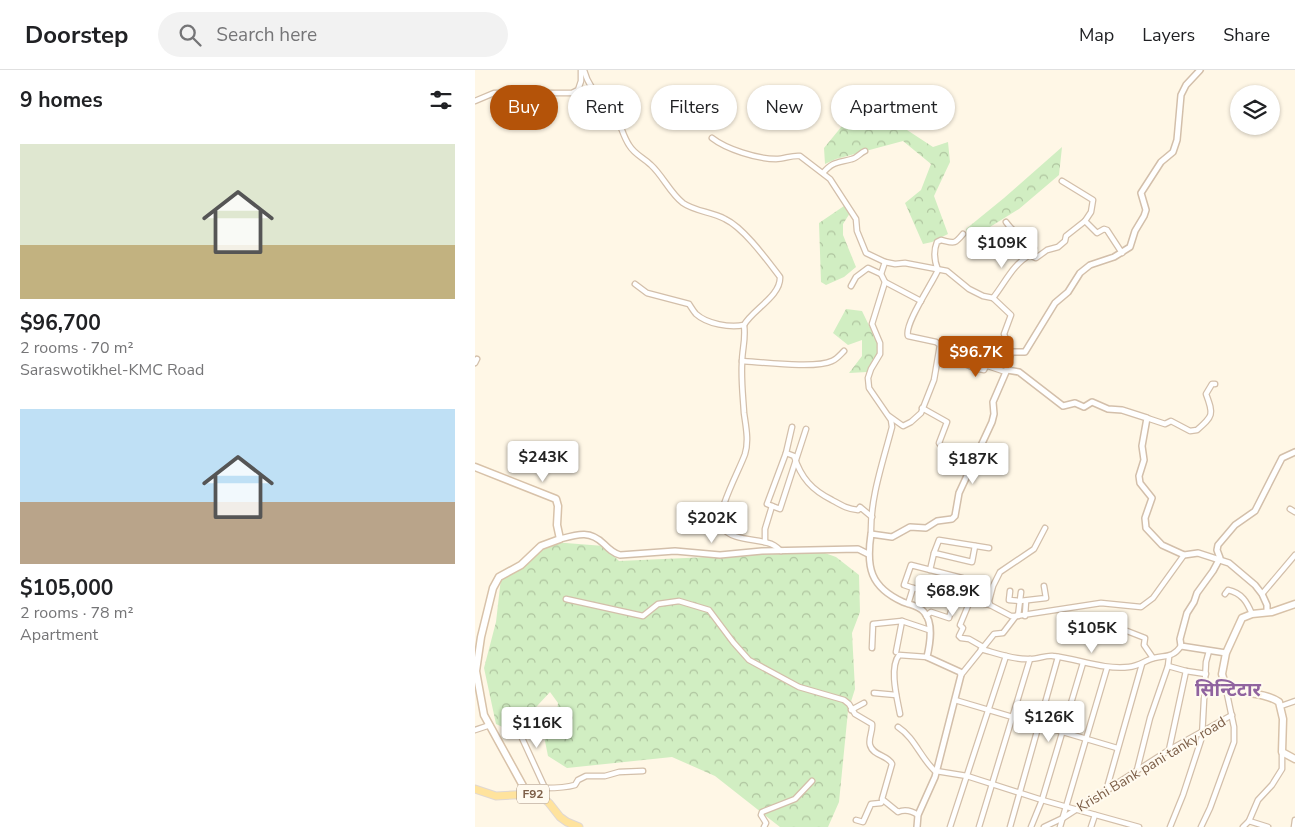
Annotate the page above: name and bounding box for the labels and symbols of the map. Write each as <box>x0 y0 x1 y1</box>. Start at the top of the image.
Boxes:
pin: $109K <box>967 226 1037 269</box>
pin: $96.7K <box>935 336 1017 378</box>
pin: $243K <box>508 440 578 483</box>
pin: $187K <box>938 442 1008 485</box>
pin: $202K <box>677 502 747 544</box>
pin: $68.9K <box>912 574 994 617</box>
pin: $105K <box>1057 612 1127 654</box>
district label: सिन्टिटार <box>1195 677 1262 703</box>
pin: $126K <box>1014 700 1084 743</box>
pin: $116K <box>502 706 572 749</box>
street label: Krishi Bank pani tanky road <box>1073 712 1229 816</box>
road number: F92 <box>517 784 549 804</box>

